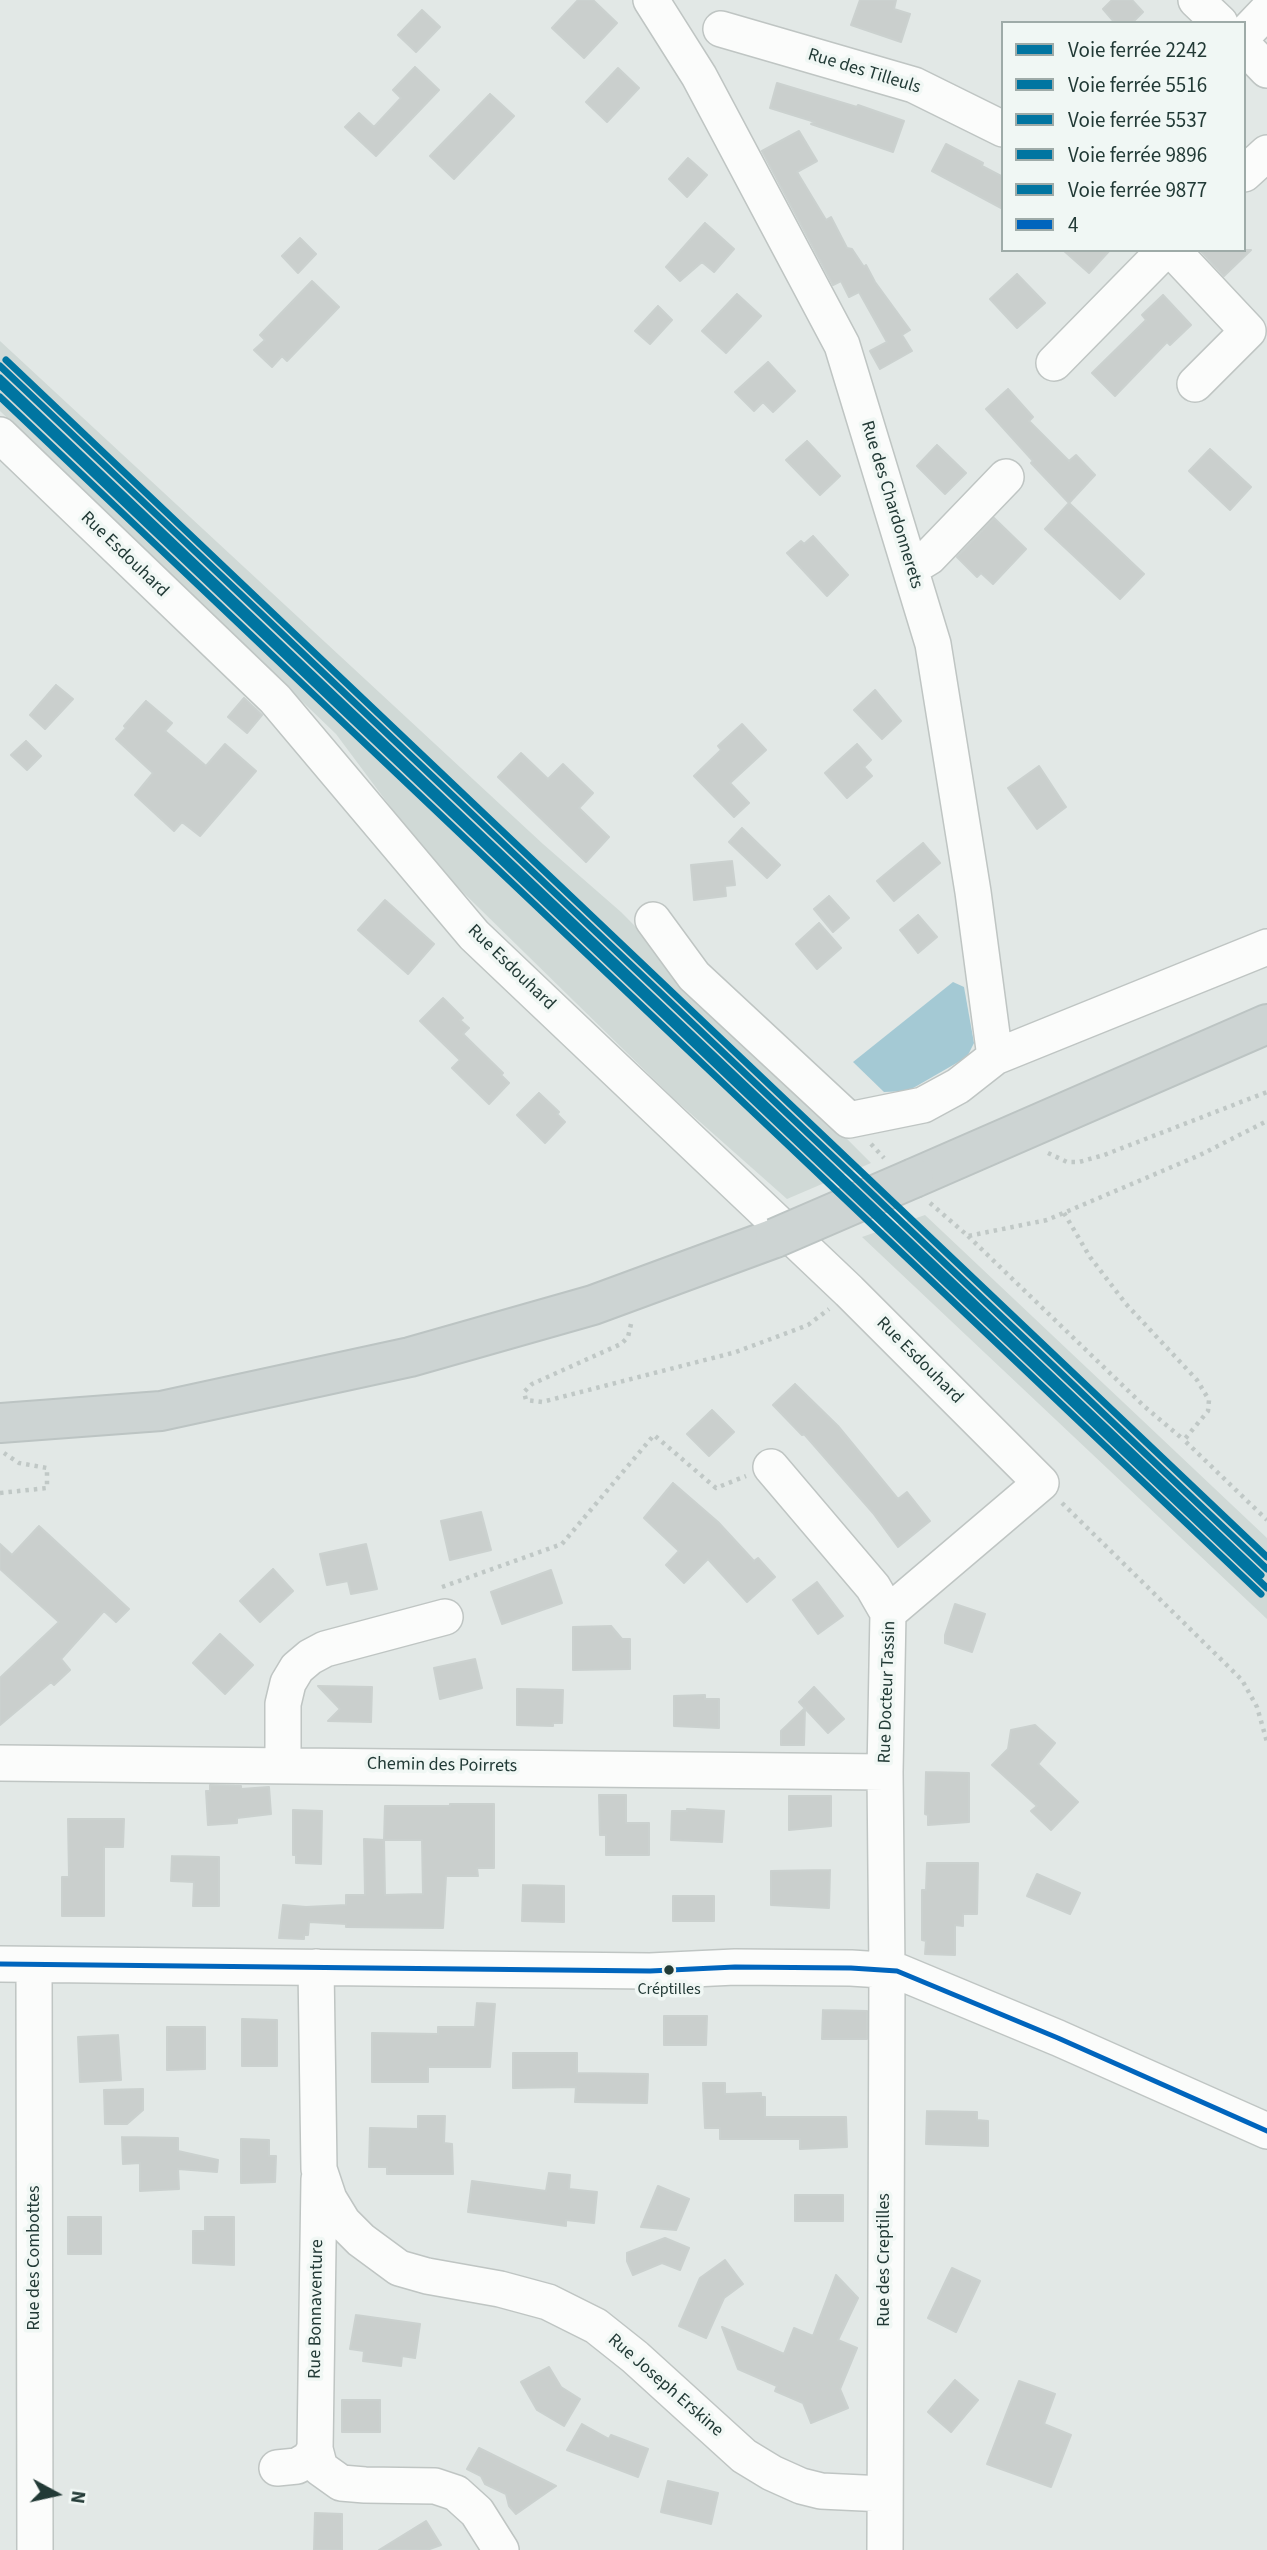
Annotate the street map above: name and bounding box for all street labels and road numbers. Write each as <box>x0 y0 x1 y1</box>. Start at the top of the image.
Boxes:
street label: Rue des Tilleuls <box>805 45 923 99</box>
street label: Rue des Chardonnerets <box>855 418 927 592</box>
street label: Rue Esdouhard <box>75 508 173 602</box>
street label: Rue Esdouhard <box>462 921 560 1015</box>
street label: Rue Esdouhard <box>871 1313 967 1409</box>
street label: Rue Docteur Tassin <box>875 1620 901 1764</box>
street label: Chemin des Poirrets <box>367 1754 517 1778</box>
street label: Rue des Combottes <box>24 2185 46 2331</box>
street label: Rue des Creptilles <box>874 2193 896 2327</box>
street label: Rue Bonnaventure <box>305 2239 329 2379</box>
street label: Rue Joseph Erskine <box>603 2330 727 2442</box>

